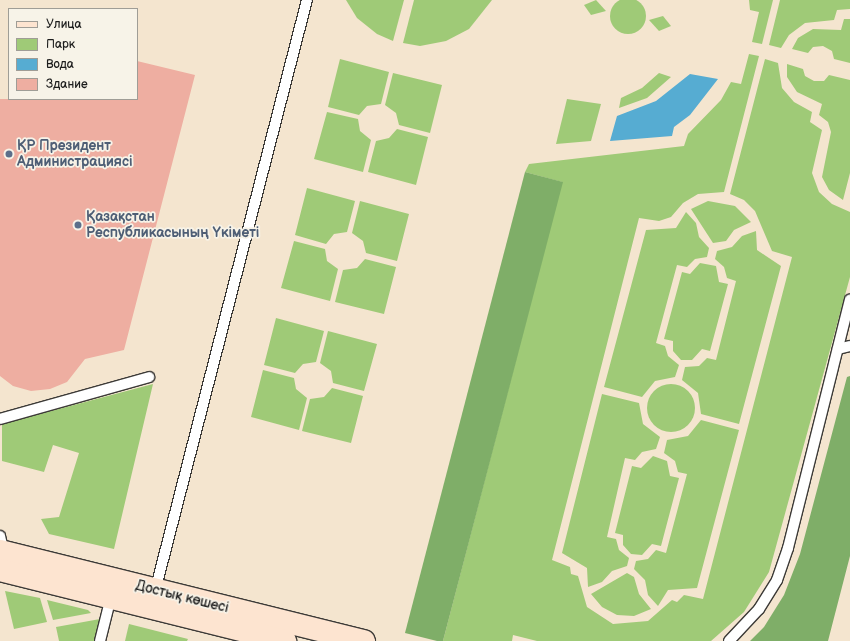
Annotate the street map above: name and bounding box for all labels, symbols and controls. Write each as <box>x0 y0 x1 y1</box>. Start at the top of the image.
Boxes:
legend <box>8 8 138 100</box>
text: Улица <box>46 17 82 32</box>
text: Парк <box>46 37 75 52</box>
text: Вода <box>46 57 74 72</box>
text: Здание <box>46 77 88 92</box>
place label: ҚР Президент Администрациясі <box>17 138 133 170</box>
marker: ҚР Президент Администрациясі <box>4 149 14 159</box>
place label: Қазақстан Республикасының Үкіметі <box>86 209 259 242</box>
marker: Қазақстан Республикасының Үкіметі <box>73 220 83 230</box>
street label: Достық көшесі <box>134 577 230 617</box>

